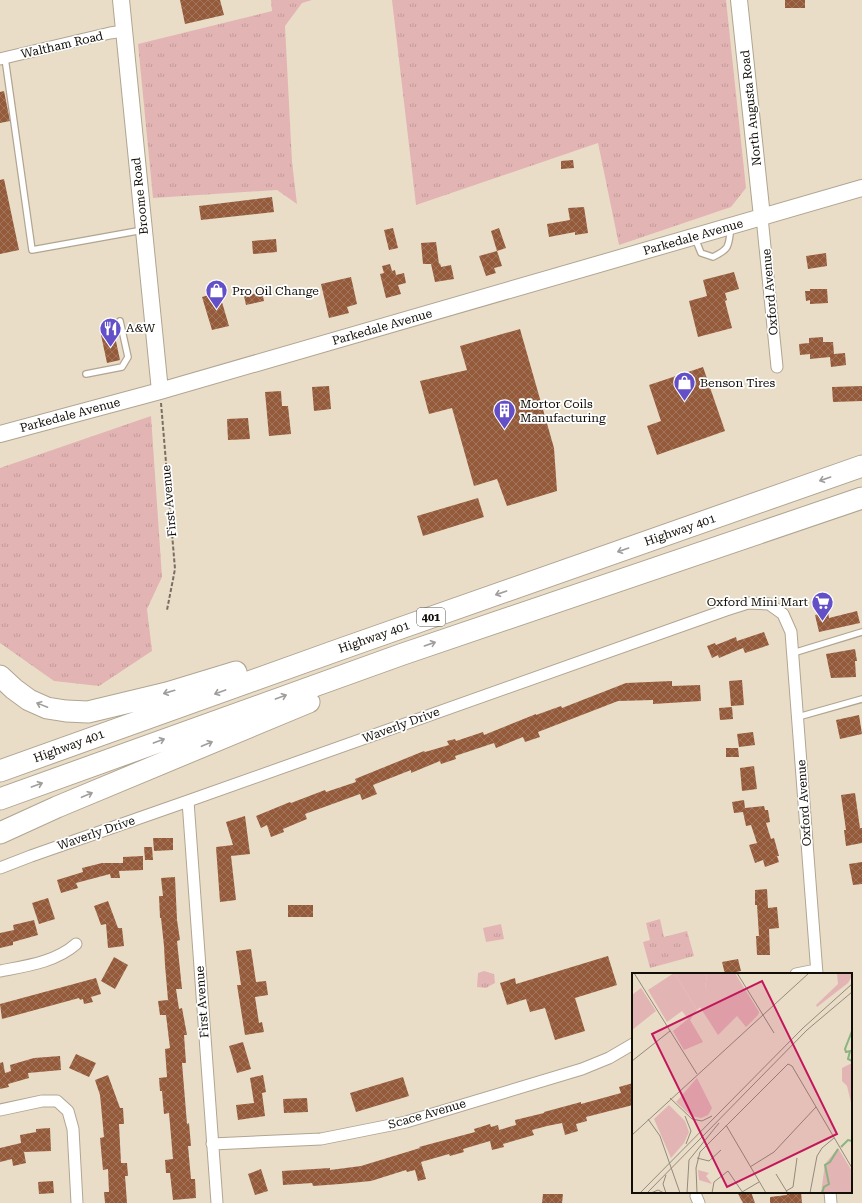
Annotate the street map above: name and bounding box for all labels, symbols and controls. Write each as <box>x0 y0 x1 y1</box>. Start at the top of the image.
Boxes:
street label: Waltham Road <box>19 29 105 61</box>
street label: North Augusta Road <box>738 49 764 167</box>
street label: Broome Road <box>129 156 151 235</box>
street label: Parkedale Avenue <box>641 216 745 258</box>
street label: Oxford Avenue <box>759 248 781 336</box>
shop icon: Pro Oil Change <box>203 278 229 311</box>
place label: Pro Oil Change <box>232 284 319 298</box>
street label: Parkedale Avenue <box>330 306 434 348</box>
restaurant icon: A&W <box>97 315 123 348</box>
place label: A&W <box>126 321 156 335</box>
shop icon: Benson Tires <box>672 370 698 403</box>
place label: Benson Tires <box>700 376 775 390</box>
street label: Parkedale Avenue <box>18 395 122 435</box>
place label: Mortor Coils Manufacturing <box>520 397 606 425</box>
building icon: Mortor Coils Manufacturing <box>491 398 517 431</box>
street label: First Avenue <box>159 464 179 538</box>
one-way arrow <box>820 475 832 483</box>
street label: Highway 401 <box>642 511 718 549</box>
one-way arrow <box>618 546 630 554</box>
one-way arrow <box>495 589 507 597</box>
supermarket icon: Oxford Mini Mart <box>810 589 836 622</box>
place label: Oxford Mini Mart <box>707 595 809 609</box>
road number: 401 <box>417 608 445 626</box>
street label: Highway 401 <box>336 618 412 656</box>
one-way arrow <box>424 640 436 648</box>
one-way arrow <box>162 689 175 697</box>
one-way arrow <box>214 689 226 697</box>
one-way arrow <box>275 693 287 701</box>
one-way arrow <box>36 701 48 709</box>
street label: Waverly Drive <box>360 704 442 745</box>
street label: Highway 401 <box>32 727 107 765</box>
one-way arrow <box>153 737 165 745</box>
one-way arrow <box>201 740 213 748</box>
street label: Oxford Avenue <box>794 759 814 847</box>
one-way arrow <box>30 781 42 789</box>
one-way arrow <box>81 790 93 798</box>
street label: Waverly Drive <box>55 813 137 853</box>
street label: First Avenue <box>192 965 212 1039</box>
inset map <box>632 973 852 1193</box>
street label: Scace Avenue <box>387 1096 468 1132</box>

